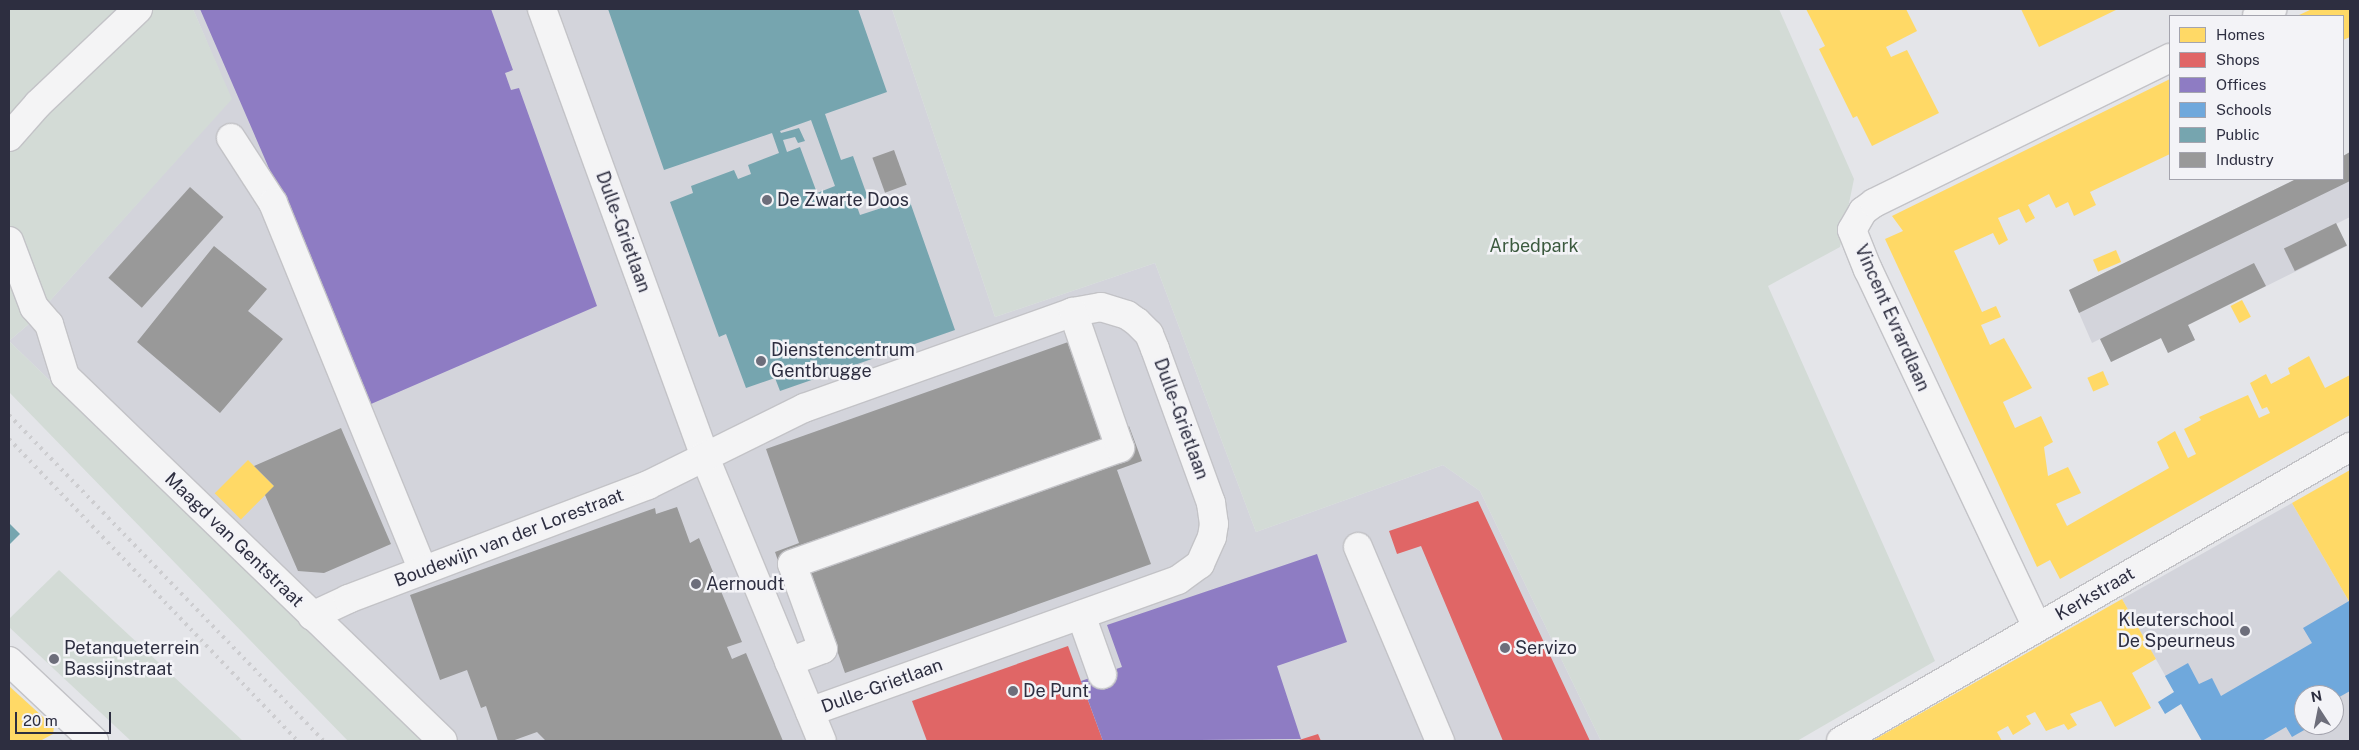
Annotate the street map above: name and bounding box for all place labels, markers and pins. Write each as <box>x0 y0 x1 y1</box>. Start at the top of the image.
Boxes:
place label: De Zwarte Doos <box>777 189 909 211</box>
marker: De Zwarte Doos <box>761 194 773 206</box>
place label: Dienstencentrum Gentbrugge <box>771 340 915 382</box>
marker: Dienstencentrum Gentbrugge <box>755 355 767 367</box>
place label: Aernoudt <box>706 573 784 595</box>
marker: Aernoudt <box>690 578 702 590</box>
place label: Kleuterschool De Speurneus <box>2117 610 2235 652</box>
marker: Kleuterschool De Speurneus <box>2239 625 2251 637</box>
place label: Servizo <box>1515 637 1577 659</box>
place label: Petanqueterrein Bassijnstraat <box>64 638 199 681</box>
marker: Servizo <box>1499 642 1511 654</box>
marker: Petanqueterrein Bassijnstraat <box>48 653 60 665</box>
place label: De Punt <box>1023 680 1089 702</box>
marker: De Punt <box>1007 685 1019 697</box>

